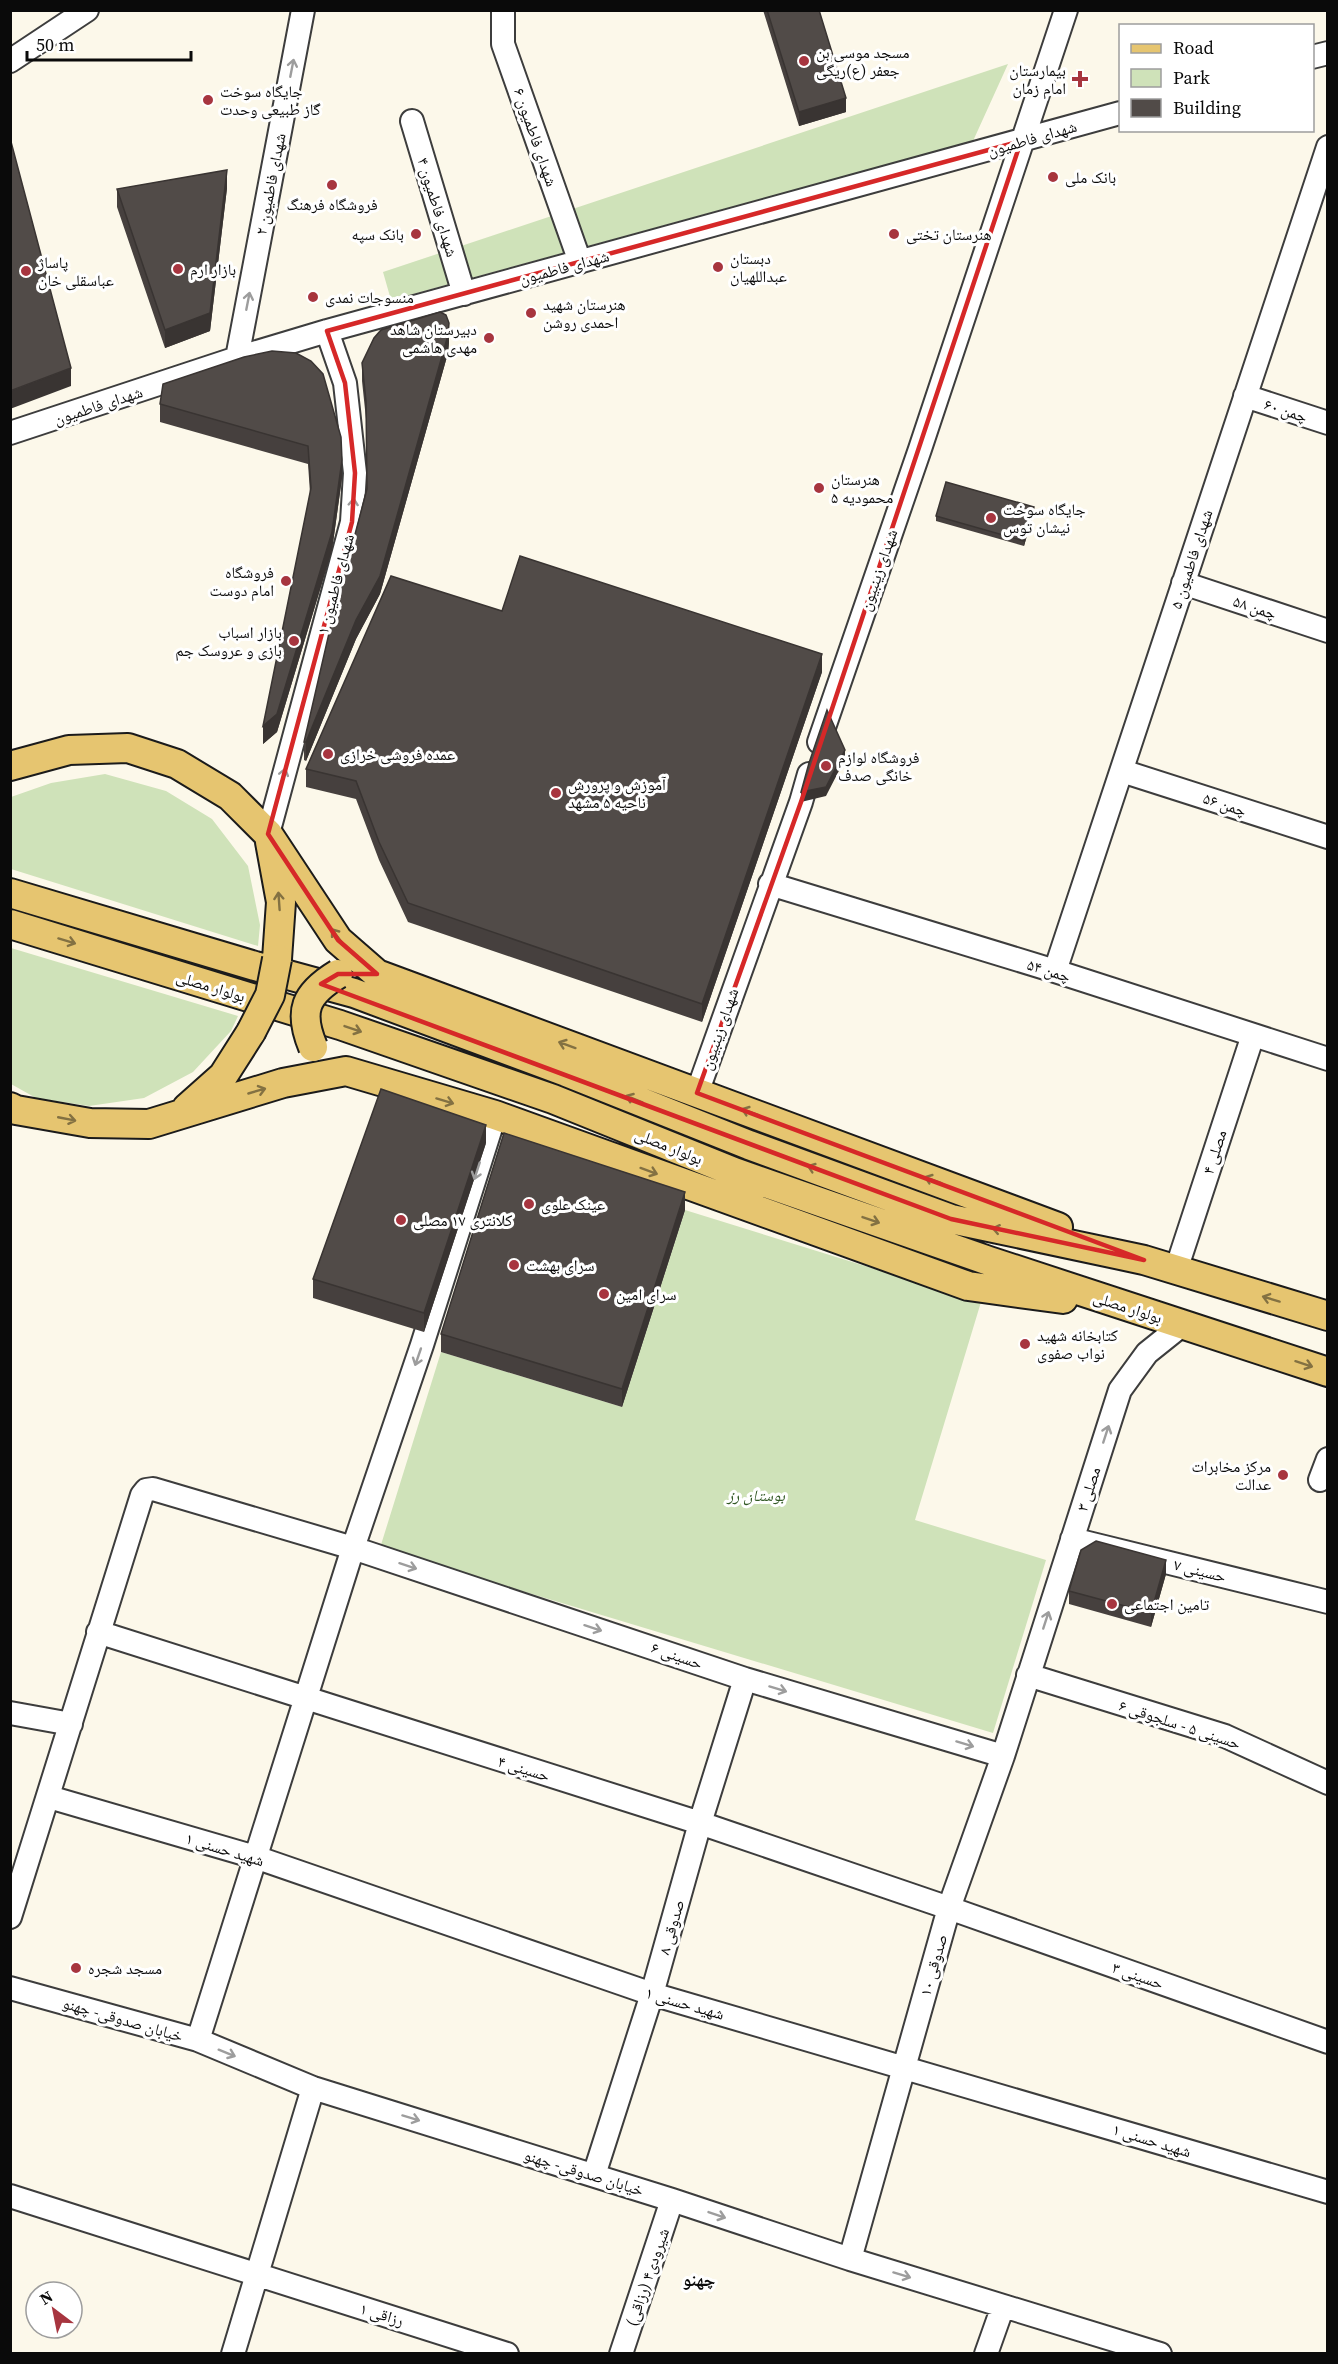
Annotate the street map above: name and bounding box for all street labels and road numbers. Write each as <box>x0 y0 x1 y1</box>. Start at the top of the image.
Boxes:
street label: شهدای فاطمیون ۶ <box>509 85 563 189</box>
street label: شهدای فاطمیون <box>985 115 1079 161</box>
street label: شهدای فاطمیون ۲ <box>249 131 291 237</box>
street label: شهدای فاطمیون ۴ <box>412 154 464 260</box>
street label: شهدای فاطمیون <box>517 244 611 290</box>
street label: شهدای فاطمیون <box>51 380 145 430</box>
street label: چمن ۶۰ <box>1262 393 1310 427</box>
street label: شهدای فاطمیون ۵ <box>1165 507 1217 611</box>
street label: شهدای زینبیون <box>854 526 902 614</box>
street label: شهدای فاطمیون ۱ <box>311 531 359 637</box>
street label: چمن ۵۸ <box>1231 590 1279 624</box>
street label: چمن ۵۶ <box>1201 787 1249 821</box>
street label: چمن ۵۴ <box>1025 953 1073 987</box>
street label: بولوار مصلی <box>174 965 248 1007</box>
street label: شهدای زینبیون <box>695 985 743 1073</box>
street label: بولوار مصلی <box>632 1122 706 1170</box>
street label: مصلی ۴ <box>1196 1127 1232 1177</box>
street label: بولوار مصلی <box>1091 1286 1165 1328</box>
street label: مصلی ۳ <box>1070 1464 1106 1514</box>
street label: حسینی ۷ <box>1172 1553 1228 1587</box>
street label: حسینی ۶ <box>648 1636 706 1674</box>
street label: حسینی ۵ - سلجوقی ۶ <box>1116 1694 1244 1754</box>
street label: حسینی ۴ <box>495 1750 553 1786</box>
street label: شهید حسنی ۱ <box>183 1827 267 1871</box>
street label: صدوقی ۸ <box>653 1897 689 1957</box>
street label: صدوقی ۱۰ <box>914 1931 952 1999</box>
street label: حسینی ۳ <box>1109 1956 1167 1994</box>
street label: شهید حسنی ۱ <box>643 1981 727 2025</box>
street label: خیابان صدوقی- چهنو <box>60 1991 186 2047</box>
street label: شهید حسنی ۱ <box>1110 2118 1194 2162</box>
street label: خیابان صدوقی- چهنو <box>521 2143 647 2201</box>
street label: شیرودی۴ (رزاقی) <box>620 2225 674 2329</box>
street label: رزاقی ۱ <box>357 2297 407 2331</box>

